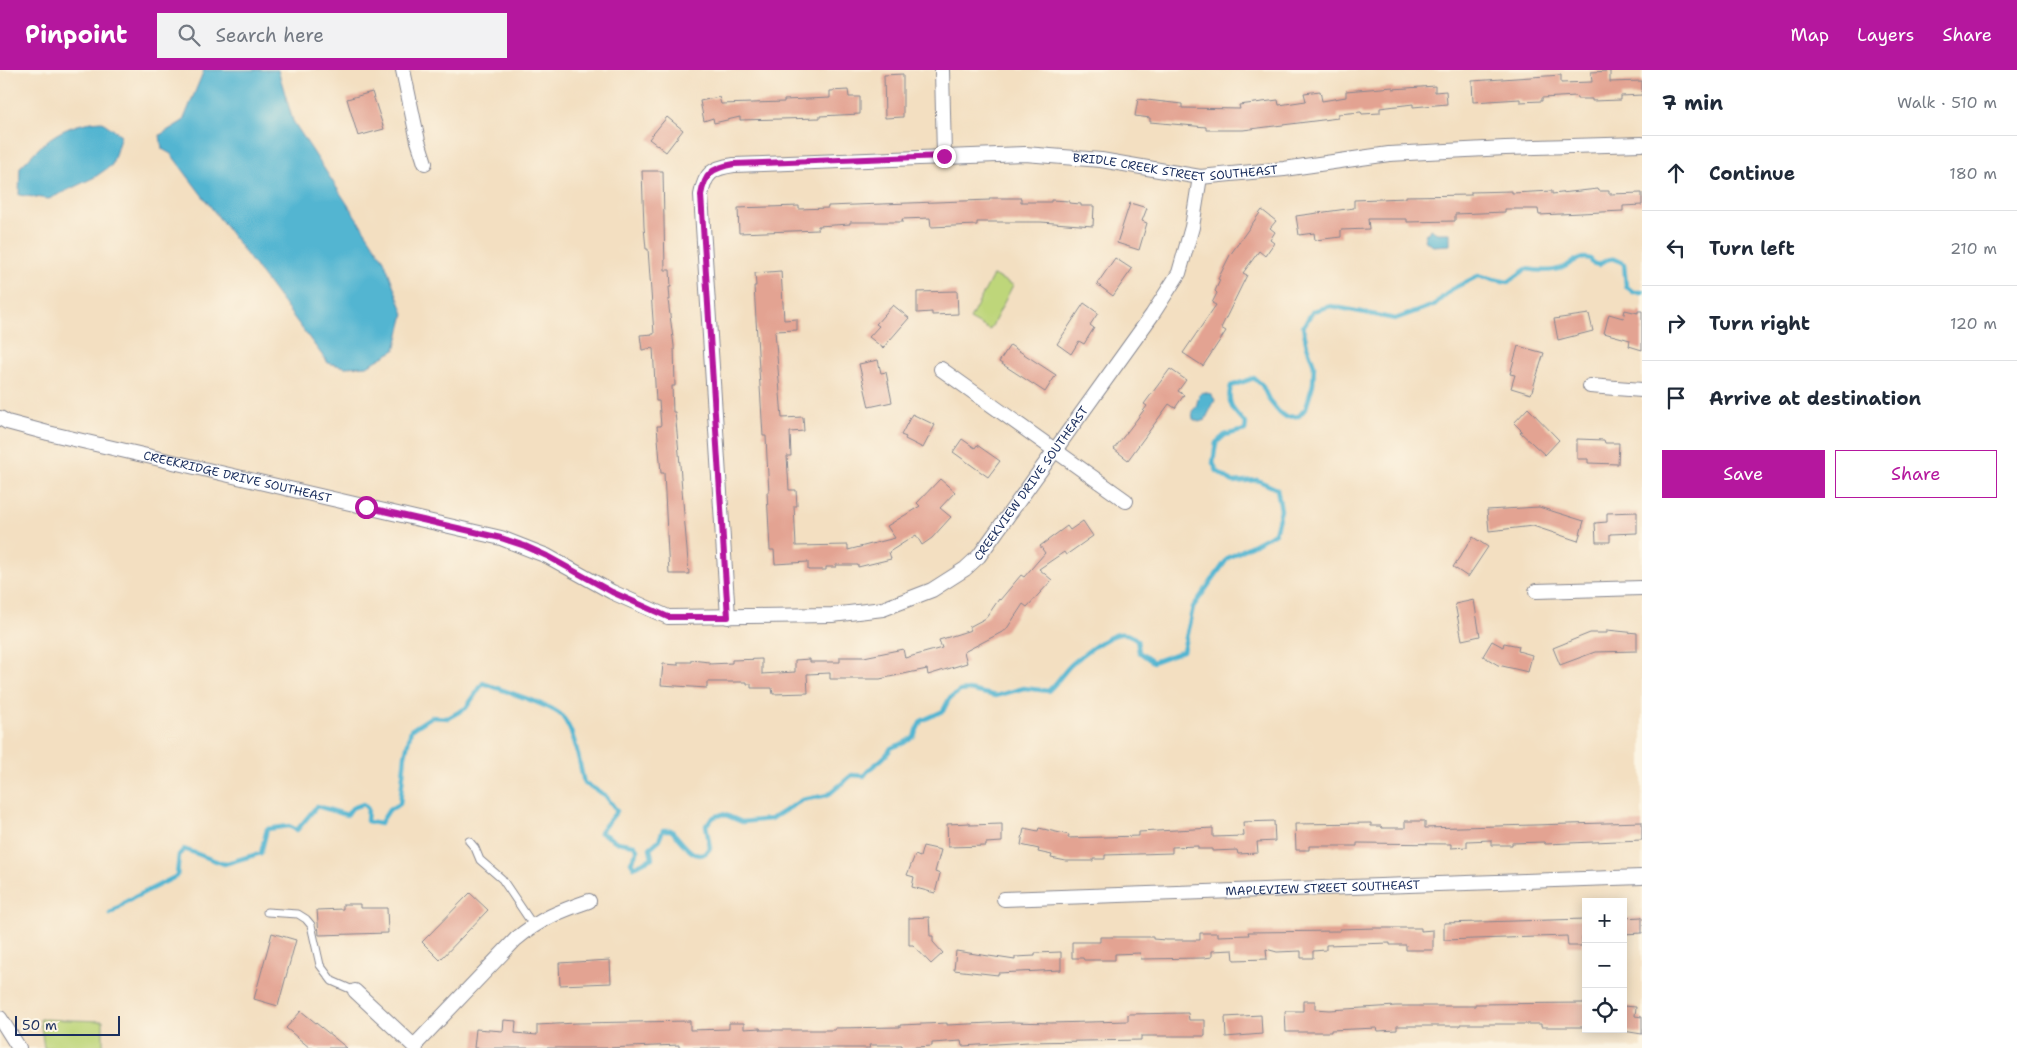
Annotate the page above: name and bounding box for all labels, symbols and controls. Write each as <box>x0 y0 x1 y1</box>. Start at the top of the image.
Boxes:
search box <box>157 13 507 58</box>
text: Pinpoint <box>25 19 127 51</box>
icon: search <box>175 21 203 49</box>
text: Search here <box>215 23 324 48</box>
text: Map <box>1791 23 1829 47</box>
text: Layers <box>1857 23 1914 47</box>
text: Share <box>1942 23 1992 47</box>
text: 7 min <box>1662 89 1723 117</box>
text: Walk · 510 m <box>1897 92 1997 113</box>
route end <box>933 145 956 168</box>
street label: BRIDLE CREEK STREET SOUTHEAST <box>1072 150 1279 185</box>
icon: ahead <box>1662 159 1690 187</box>
text: Continue <box>1709 161 1795 186</box>
text: 180 m <box>1949 163 1997 184</box>
icon: left <box>1662 234 1690 262</box>
text: Turn left <box>1709 236 1795 261</box>
text: 210 m <box>1950 238 1997 259</box>
icon: right <box>1662 309 1690 337</box>
text: Turn right <box>1709 311 1810 336</box>
text: 120 m <box>1950 313 1997 334</box>
icon: arrive <box>1662 384 1690 412</box>
text: Arrive at destination <box>1709 386 1921 411</box>
street label: CREEKVIEW DRIVE SOUTHEAST <box>971 403 1092 565</box>
street label: CREEKRIDGE DRIVE SOUTHEAST <box>142 447 334 507</box>
button: Save <box>1662 450 1825 498</box>
button: Share <box>1835 450 1997 498</box>
route start <box>355 496 378 519</box>
street label: MAPLEVIEW STREET SOUTHEAST <box>1225 877 1421 899</box>
map controls <box>1582 898 1627 1033</box>
button: + <box>1582 898 1627 943</box>
button: − <box>1582 943 1627 988</box>
button: locate <box>1582 988 1627 1033</box>
scale bar <box>15 1013 120 1036</box>
text: 50 m <box>22 1016 57 1034</box>

